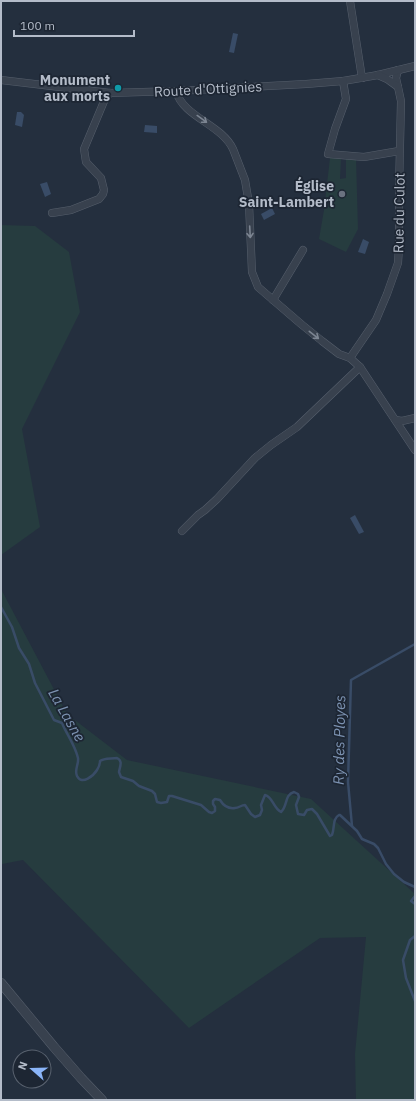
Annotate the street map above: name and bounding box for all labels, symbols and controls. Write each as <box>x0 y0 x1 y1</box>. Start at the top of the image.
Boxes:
scale bar <box>14 12 134 38</box>
text: 100 m <box>20 18 55 33</box>
place label: Monument aux morts <box>40 71 110 105</box>
street label: Route d'Ottignies <box>153 77 263 101</box>
marker: Monument aux morts <box>113 83 123 93</box>
one-way arrow <box>196 115 207 123</box>
street label: Rue du Culot <box>389 173 409 253</box>
place label: Église Saint-Lambert <box>239 176 334 211</box>
marker: Église Saint-Lambert <box>337 189 347 199</box>
one-way arrow <box>247 225 254 238</box>
one-way arrow <box>309 331 320 339</box>
water label: La Lasne <box>44 685 90 745</box>
water label: Ry des Ployes <box>329 695 349 785</box>
north arrow <box>12 1049 52 1089</box>
text: N <box>15 1059 31 1072</box>

